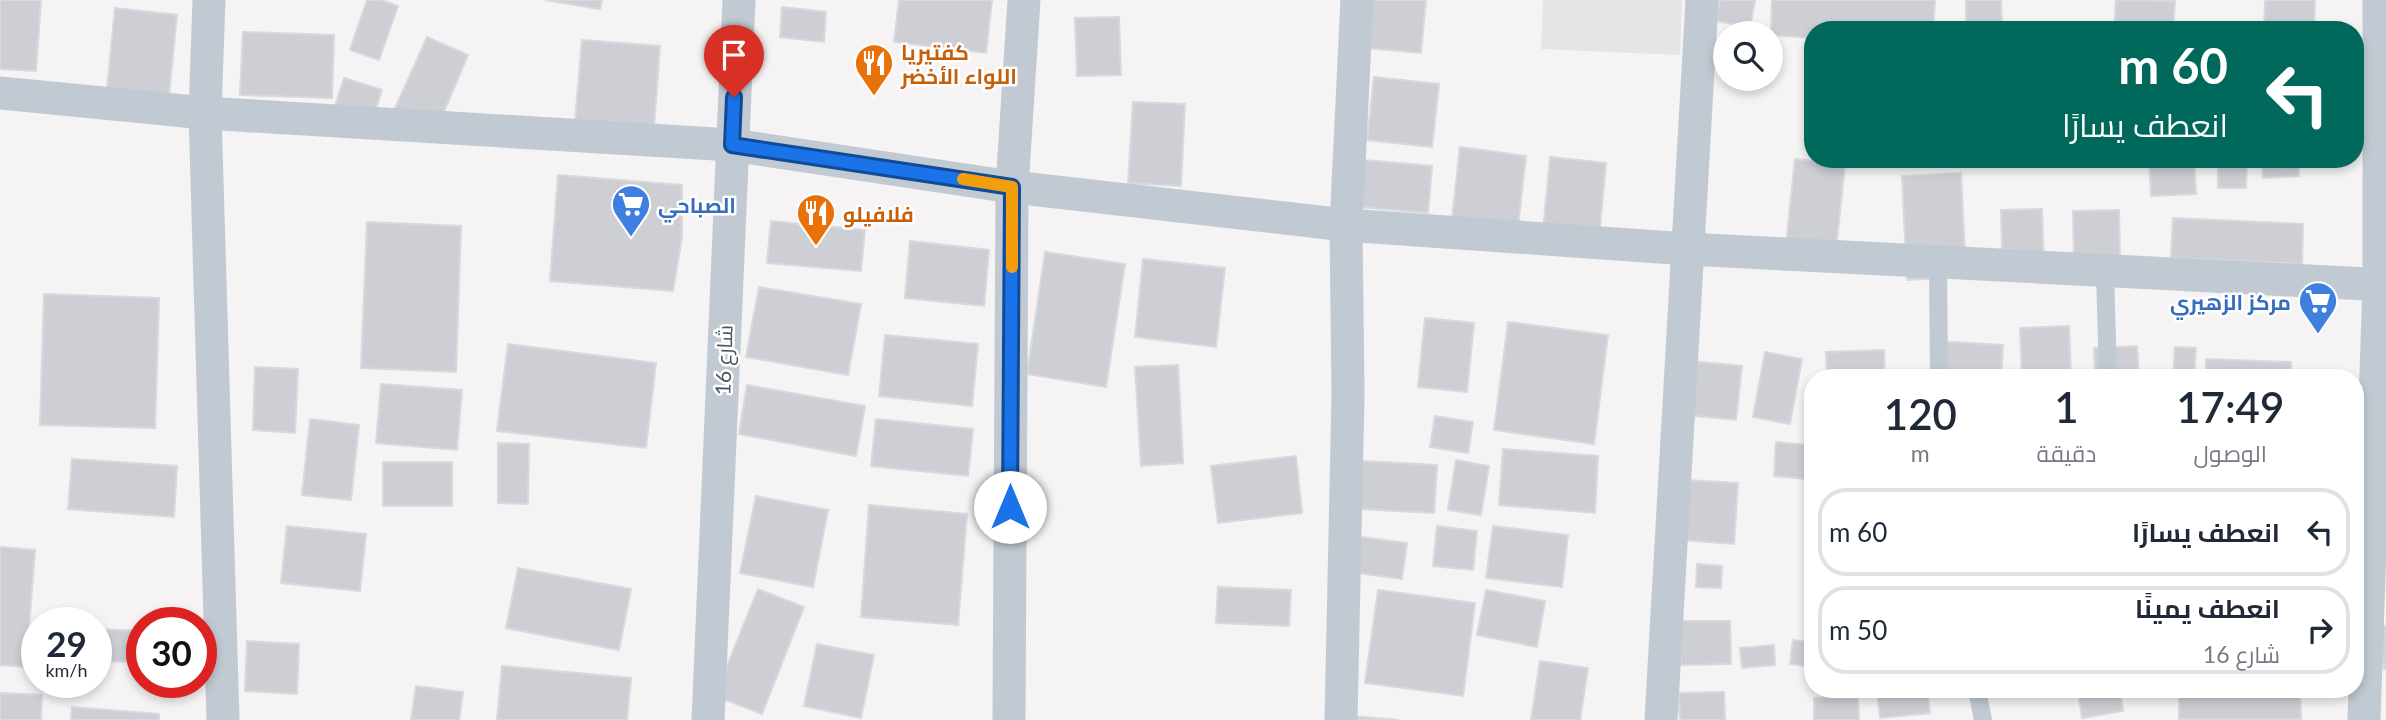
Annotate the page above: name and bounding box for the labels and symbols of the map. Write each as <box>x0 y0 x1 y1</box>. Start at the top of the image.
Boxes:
pin <box>704 25 764 97</box>
place label: كفتيريا اللواء الأخضر <box>900 39 1017 90</box>
restaurant icon: كفتيريا اللواء الأخضر <box>853 42 895 97</box>
supermarket icon: الصباحي <box>610 183 652 238</box>
place label: الصباحي <box>658 192 736 223</box>
restaurant icon: فلافيلو <box>795 192 837 247</box>
place label: فلافيلو <box>843 201 914 228</box>
supermarket icon: مركز الزهيري <box>2297 280 2339 335</box>
place label: مركز الزهيري <box>2170 289 2291 320</box>
street label: شارع 16 <box>709 324 740 396</box>
position arrow <box>973 470 1047 544</box>
speed limit sign: 30 <box>126 607 217 698</box>

